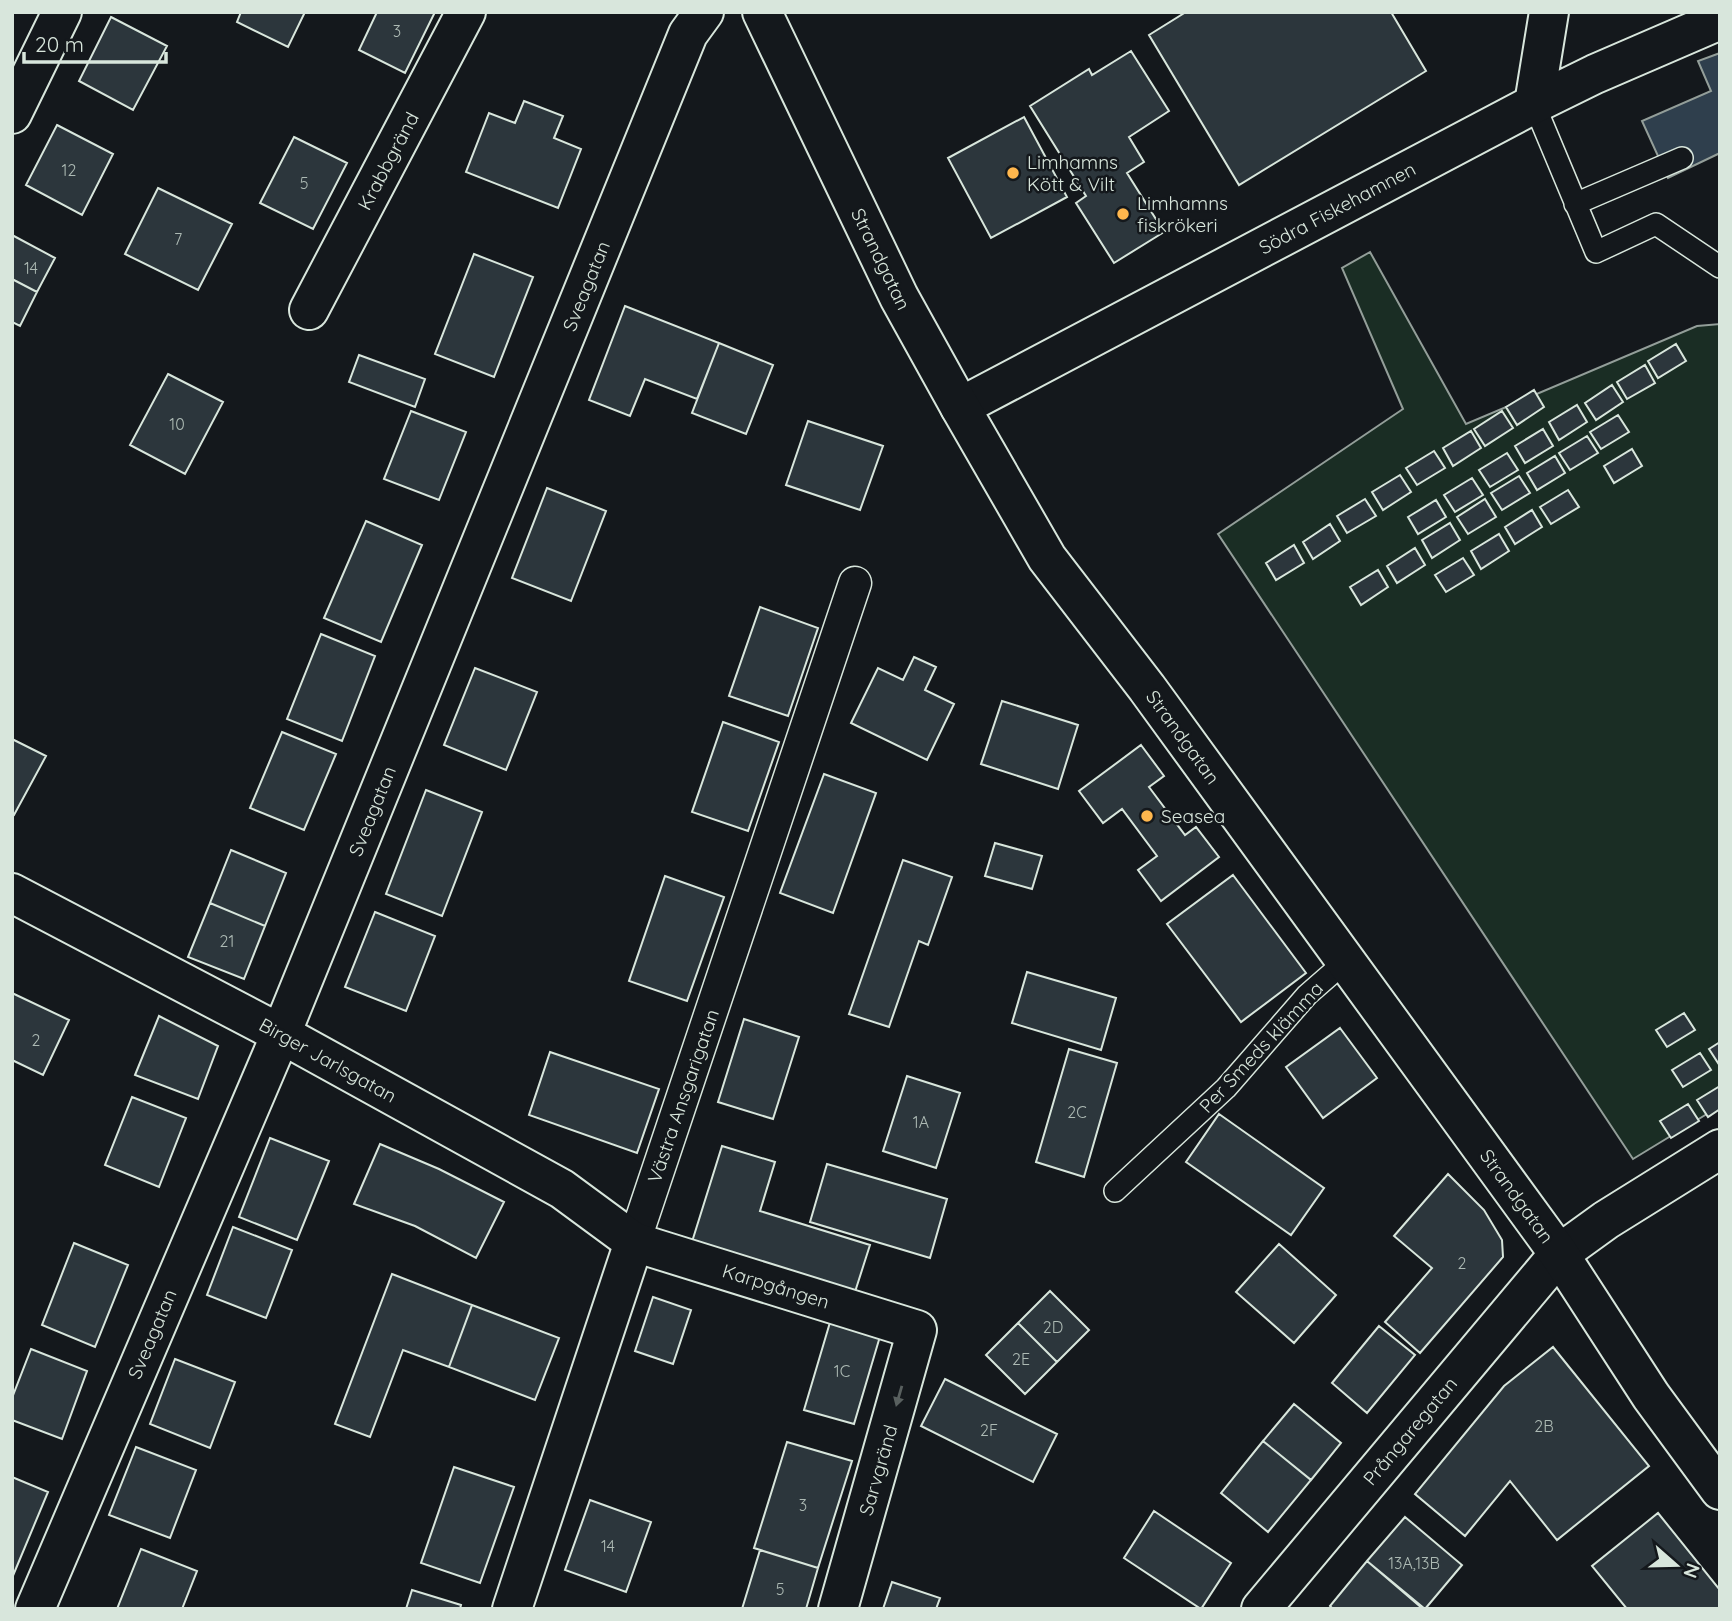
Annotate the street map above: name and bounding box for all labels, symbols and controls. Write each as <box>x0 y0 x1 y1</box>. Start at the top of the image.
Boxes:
scale bar <box>24 21 166 65</box>
house number: 3 <box>393 21 401 41</box>
text: 20 m <box>35 31 84 57</box>
street label: Krabbgränd <box>352 108 424 214</box>
place label: Limhamns Kött & Vilt <box>1027 150 1118 196</box>
street label: Södra Fiskehamnen <box>1255 157 1419 259</box>
house number: 12 <box>62 160 77 180</box>
marker: Limhamns Kött & Vilt <box>1005 165 1021 181</box>
house number: 5 <box>300 173 308 193</box>
place label: Limhamns fiskrökeri <box>1137 191 1228 237</box>
street label: Strandgatan <box>846 204 916 314</box>
marker: Limhamns fiskrökeri <box>1115 206 1131 222</box>
house number: 7 <box>174 229 182 249</box>
street label: Sveagatan <box>557 237 615 335</box>
house number: 14 <box>24 258 38 278</box>
house number: 10 <box>169 414 185 434</box>
street label: Strandgatan <box>1141 685 1225 789</box>
street label: Sveagatan <box>343 762 401 860</box>
place label: Seasea <box>1161 804 1225 828</box>
marker: Seasea <box>1139 808 1155 824</box>
house number: 21 <box>220 931 234 951</box>
street label: Per Smeds klämma <box>1194 976 1328 1118</box>
street label: Västra Ansgarigatan <box>642 1006 724 1186</box>
street label: Birger Jarlsgatan <box>255 1012 401 1108</box>
house number: 2 <box>32 1030 41 1050</box>
house number: 2C <box>1067 1102 1087 1122</box>
house number: 1A <box>913 1112 929 1132</box>
street label: Strandgatan <box>1475 1144 1559 1248</box>
house number: 2 <box>1458 1253 1467 1273</box>
street label: Karpgången <box>720 1258 832 1314</box>
street label: Sveagatan <box>122 1286 182 1382</box>
house number: 2D <box>1043 1317 1063 1337</box>
house number: 2E <box>1012 1349 1030 1369</box>
house number: 1C <box>834 1361 850 1381</box>
street label: Prångaregatan <box>1358 1372 1462 1490</box>
one-way arrow <box>893 1386 903 1407</box>
house number: 2B <box>1534 1416 1554 1436</box>
house number: 2F <box>980 1420 998 1440</box>
street label: Sarvgränd <box>854 1422 902 1518</box>
house number: 3 <box>799 1495 807 1515</box>
north arrow <box>1641 1530 1711 1600</box>
house number: 14 <box>601 1536 615 1556</box>
house number: 13A,13B <box>1388 1553 1440 1573</box>
text: N <box>1678 1560 1706 1581</box>
house number: 5 <box>776 1579 784 1599</box>

